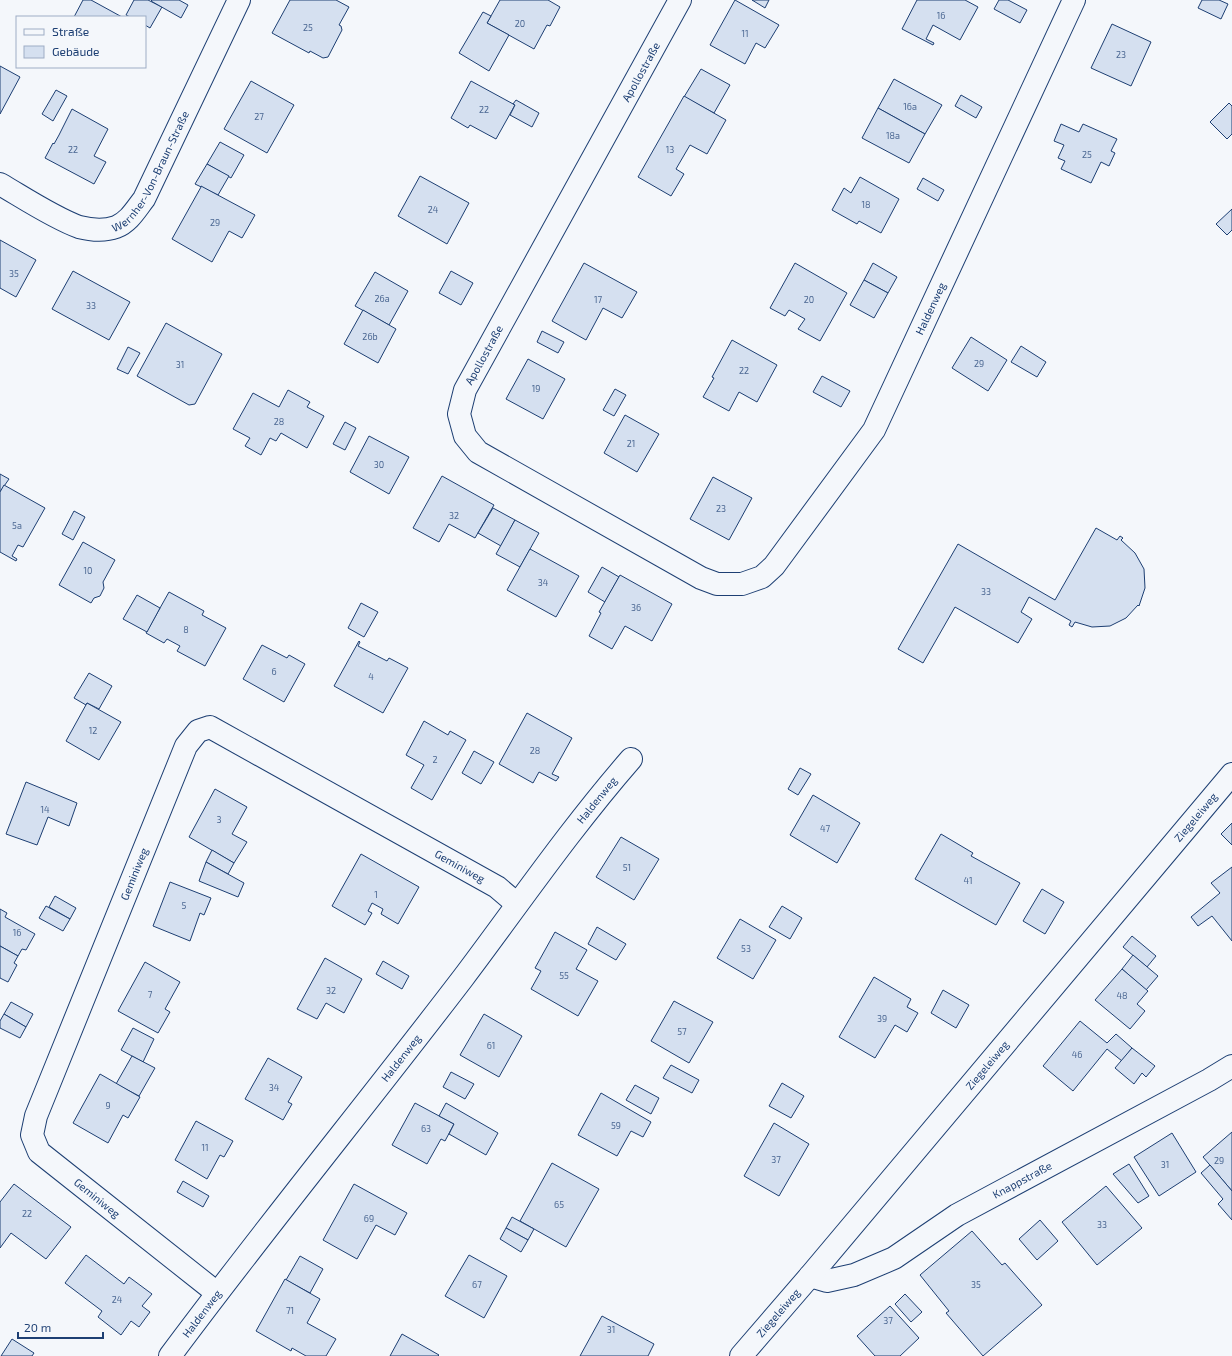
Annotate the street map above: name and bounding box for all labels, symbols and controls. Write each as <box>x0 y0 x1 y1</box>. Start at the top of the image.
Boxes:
house number: 16 <box>937 10 945 21</box>
legend <box>16 16 146 68</box>
house number: 20 <box>515 18 525 29</box>
house number: 25 <box>303 22 313 33</box>
text: Straße <box>52 24 89 38</box>
house number: 11 <box>741 28 749 39</box>
street label: Apollostraße <box>619 40 662 104</box>
text: Gebäude <box>52 44 100 58</box>
house number: 23 <box>1116 49 1126 60</box>
house number: 16a <box>903 101 917 112</box>
house number: 22 <box>479 104 489 115</box>
street label: Wernher-Von-Braun-Straße <box>110 109 191 234</box>
house number: 27 <box>254 111 264 122</box>
house number: 18a <box>886 130 900 141</box>
house number: 22 <box>68 144 78 155</box>
house number: 13 <box>666 144 674 155</box>
house number: 25 <box>1082 149 1092 160</box>
house number: 18 <box>861 199 871 210</box>
house number: 24 <box>428 204 439 215</box>
house number: 29 <box>210 217 220 228</box>
house number: 35 <box>9 268 19 279</box>
street label: Haldenweg <box>912 280 948 337</box>
house number: 26a <box>374 293 390 304</box>
house number: 17 <box>594 294 602 305</box>
house number: 20 <box>804 294 814 305</box>
house number: 33 <box>86 300 96 311</box>
street label: Apollostraße <box>462 323 505 387</box>
house number: 26b <box>362 331 378 342</box>
house number: 29 <box>974 358 984 369</box>
house number: 31 <box>176 359 184 370</box>
house number: 22 <box>739 365 749 376</box>
house number: 19 <box>532 383 540 394</box>
house number: 28 <box>274 416 284 427</box>
house number: 21 <box>627 438 635 449</box>
house number: 30 <box>374 459 384 470</box>
house number: 23 <box>716 503 726 514</box>
house number: 32 <box>449 510 459 521</box>
house number: 5a <box>12 520 22 531</box>
house number: 10 <box>83 565 93 576</box>
house number: 34 <box>538 577 549 588</box>
house number: 33 <box>981 586 991 597</box>
house number: 36 <box>631 602 641 613</box>
house number: 8 <box>183 624 189 635</box>
house number: 6 <box>271 666 277 677</box>
house number: 4 <box>368 671 374 682</box>
house number: 12 <box>89 725 97 736</box>
house number: 28 <box>530 745 540 756</box>
house number: 2 <box>432 754 438 765</box>
street label: Haldenweg <box>574 774 619 826</box>
street label: Ziegeleiweg <box>1171 790 1220 844</box>
house number: 14 <box>40 804 50 815</box>
house number: 3 <box>216 814 222 825</box>
house number: 47 <box>820 823 830 834</box>
street label: Geminiweg <box>117 846 150 902</box>
street label: Geminiweg <box>433 847 487 885</box>
house number: 51 <box>623 862 631 873</box>
house number: 41 <box>963 875 973 886</box>
house number: 1 <box>374 889 378 900</box>
house number: 5 <box>182 900 187 911</box>
house number: 16 <box>13 927 21 938</box>
house number: 53 <box>741 943 751 954</box>
house number: 55 <box>559 970 569 981</box>
house number: 32 <box>326 985 336 996</box>
house number: 7 <box>148 989 153 1000</box>
house number: 48 <box>1117 990 1128 1001</box>
house number: 39 <box>877 1013 887 1024</box>
house number: 57 <box>677 1026 687 1037</box>
street label: Haldenweg <box>378 1032 423 1084</box>
street label: Ziegeleiweg <box>963 1038 1011 1092</box>
house number: 61 <box>487 1040 495 1051</box>
house number: 46 <box>1072 1049 1082 1060</box>
house number: 34 <box>269 1082 280 1093</box>
house number: 9 <box>105 1100 111 1111</box>
house number: 59 <box>611 1120 621 1131</box>
house number: 63 <box>421 1123 431 1134</box>
house number: 11 <box>201 1142 209 1153</box>
house number: 37 <box>771 1154 781 1165</box>
house number: 29 <box>1214 1155 1224 1166</box>
street label: Knappstraße <box>990 1158 1054 1201</box>
house number: 31 <box>1161 1159 1169 1170</box>
street label: Geminiweg <box>72 1175 123 1220</box>
house number: 65 <box>554 1199 564 1210</box>
house number: 22 <box>22 1208 32 1219</box>
house number: 69 <box>364 1213 374 1224</box>
house number: 33 <box>1097 1219 1107 1230</box>
house number: 67 <box>472 1279 482 1290</box>
house number: 35 <box>971 1279 981 1290</box>
street label: Ziegeleiweg <box>753 1286 802 1339</box>
street label: Haldenweg <box>179 1287 224 1340</box>
house number: 24 <box>112 1294 123 1305</box>
house number: 71 <box>286 1305 294 1316</box>
scale bar <box>18 1314 103 1340</box>
house number: 37 <box>883 1315 893 1326</box>
text: 20 m <box>24 1320 51 1334</box>
house number: 31 <box>607 1324 615 1335</box>

